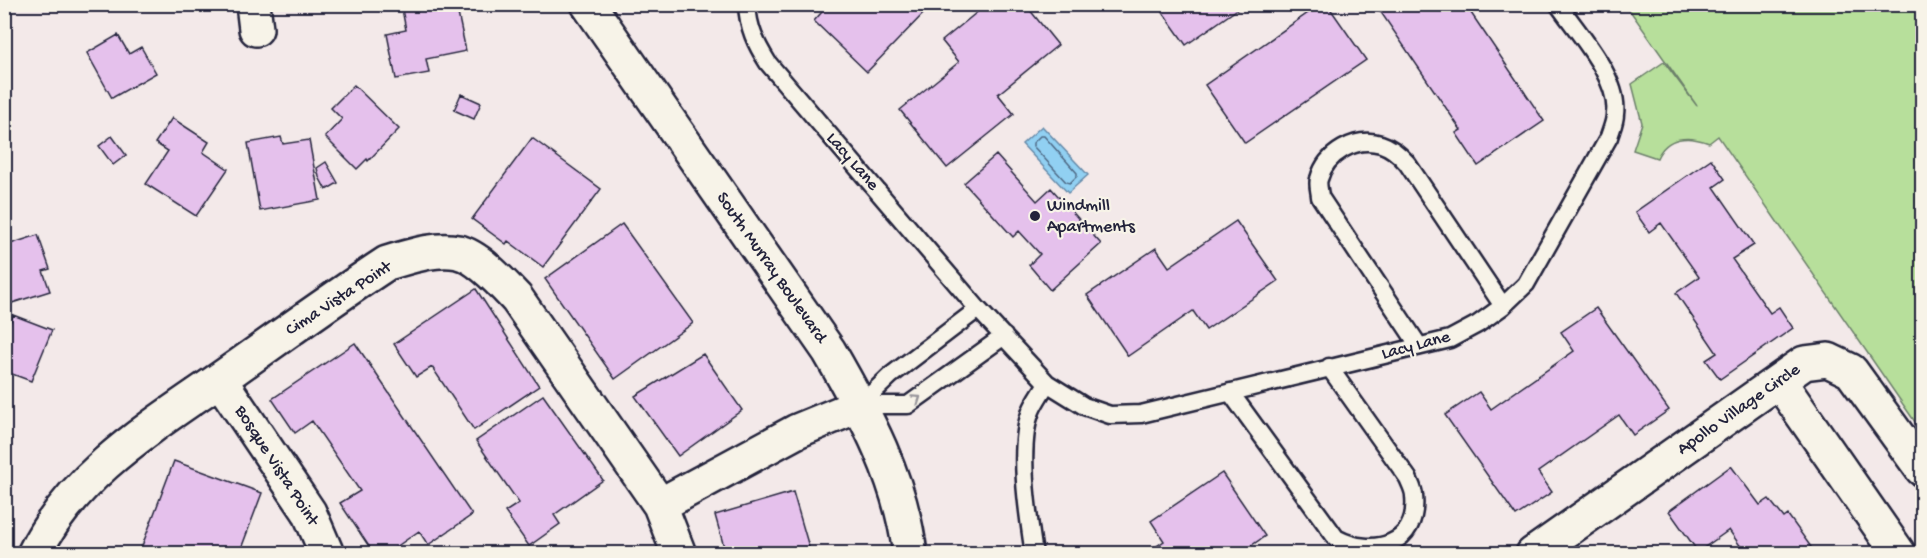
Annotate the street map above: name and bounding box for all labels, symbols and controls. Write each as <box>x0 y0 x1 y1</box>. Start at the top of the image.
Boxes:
street label: Lacy Lane <box>821 129 883 196</box>
street label: South Murray Boulevard <box>711 189 832 349</box>
place label: Windmill Apartments <box>1047 196 1136 238</box>
marker: Windmill Apartments <box>1028 209 1042 223</box>
street label: Cima Vista Point <box>282 256 397 341</box>
street label: Lacy Lane <box>1379 327 1453 365</box>
street label: Apollo Village Circle <box>1673 359 1805 460</box>
one-way arrow <box>910 395 921 406</box>
street label: Bosque Vista Point <box>229 401 324 531</box>

